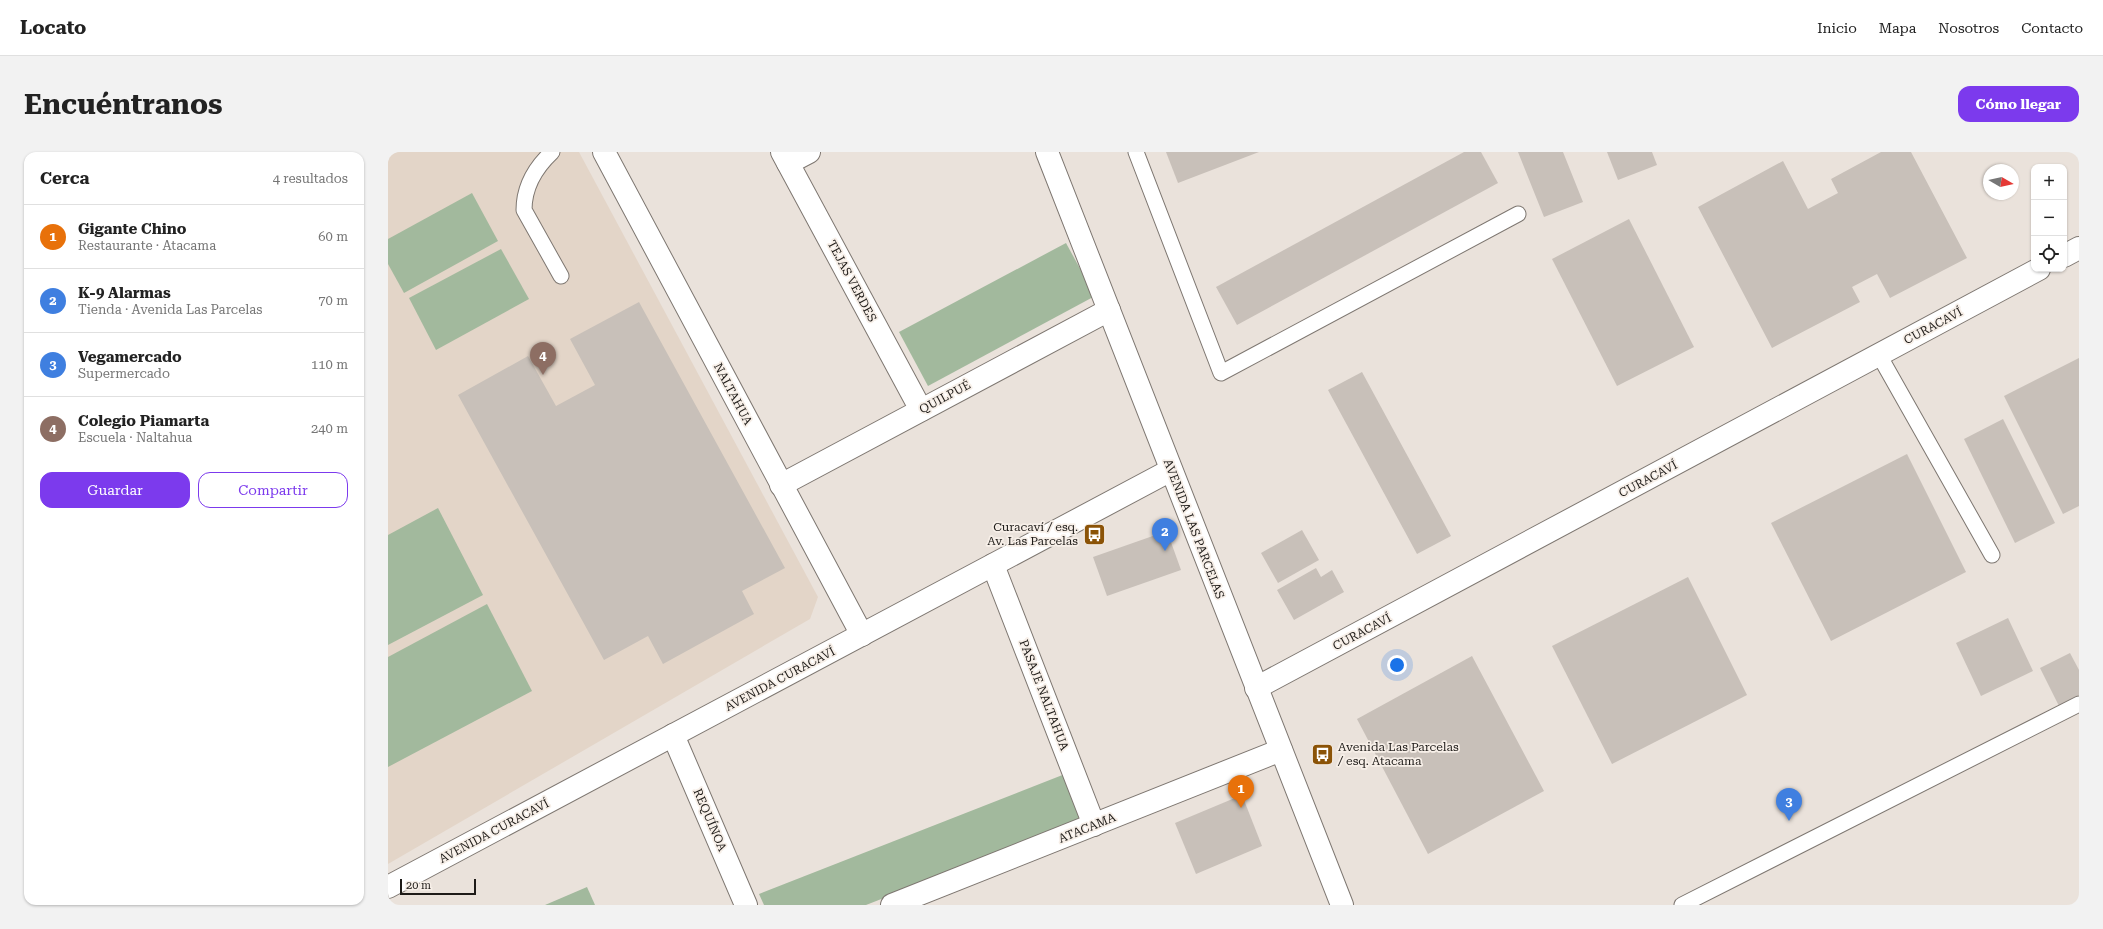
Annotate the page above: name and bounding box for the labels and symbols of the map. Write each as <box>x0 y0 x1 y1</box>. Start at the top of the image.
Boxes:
north arrow <box>1983 164 2019 200</box>
street label: TEJAS VERDES <box>825 238 879 324</box>
street label: CURACAVÍ <box>1901 305 1965 347</box>
pin: 4 <box>530 342 556 375</box>
street label: NALTAHUA <box>711 361 755 428</box>
street label: QUILPUÉ <box>917 378 973 416</box>
street label: AVENIDA LAS PARCELAS <box>1161 457 1227 601</box>
street label: CURACAVÍ <box>1616 458 1680 500</box>
pin: 2 <box>1152 518 1178 551</box>
place label: Curacaví / esq. Av. Las Parcelas <box>987 520 1078 548</box>
bus stop icon: Curacaví / esq. Av. Las Parcelas <box>1081 521 1107 547</box>
street label: CURACAVÍ <box>1330 611 1394 653</box>
street label: PASAJE NALTAHUA <box>1016 638 1072 753</box>
street label: AVENIDA CURACAVÍ <box>723 644 837 714</box>
your location <box>1387 655 1407 675</box>
place label: Avenida Las Parcelas / esq. Atacama <box>1337 740 1459 768</box>
bus stop icon: Avenida Las Parcelas / esq. Atacama <box>1310 741 1336 767</box>
pin: 1 <box>1228 775 1254 808</box>
street label: REQUÍNOA <box>690 786 730 854</box>
pin: 3 <box>1776 788 1802 821</box>
street label: AVENIDA CURACAVÍ <box>437 796 551 866</box>
street label: ATACAMA <box>1056 810 1118 846</box>
scale bar <box>400 877 476 896</box>

